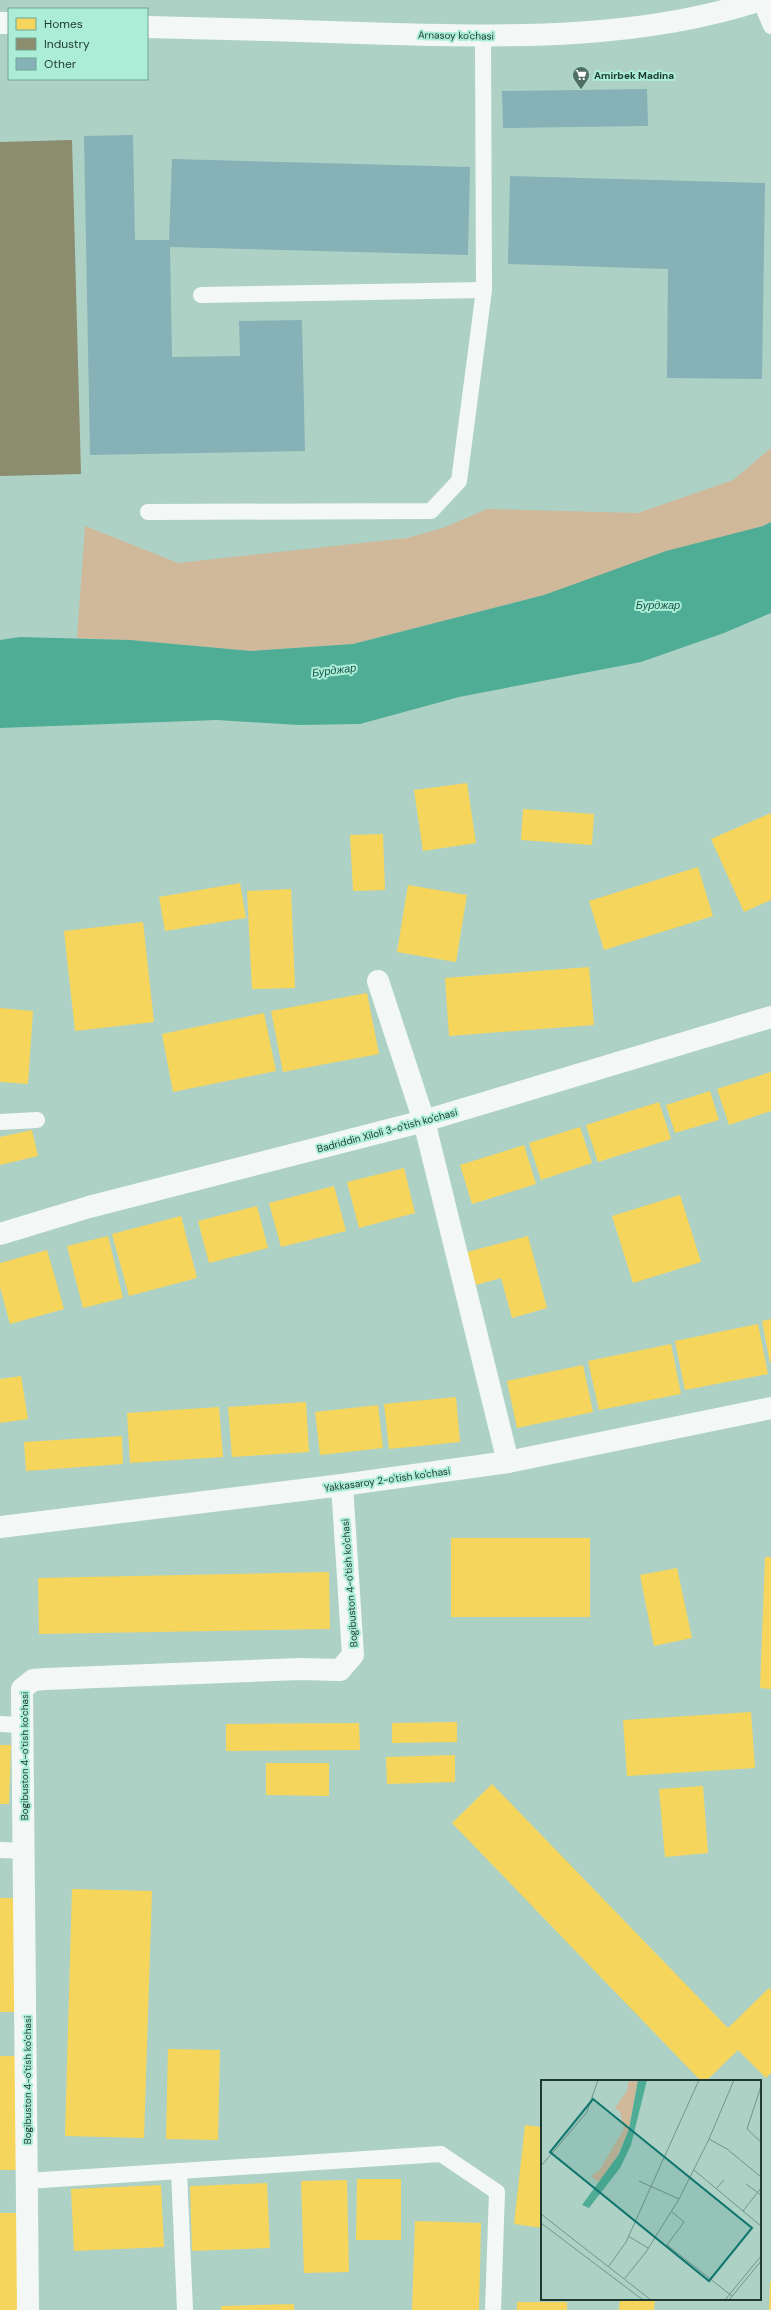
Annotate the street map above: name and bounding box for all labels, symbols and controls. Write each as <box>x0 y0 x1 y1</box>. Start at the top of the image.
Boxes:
legend <box>8 8 148 80</box>
text: Homes <box>44 16 83 32</box>
street label: Arnasoy ko'chasi <box>418 28 494 43</box>
text: Industry <box>44 36 90 52</box>
text: Other <box>44 56 77 72</box>
supermarket icon: Amirbek Madina <box>571 65 591 90</box>
place label: Amirbek Madina <box>594 69 674 82</box>
water label: Бурджар <box>636 598 680 612</box>
water label: Бурджар <box>311 660 357 680</box>
street label: Badriddin Xiloli 3-o'tish ko'chasi <box>315 1105 459 1156</box>
street label: Yakkasaroy 2-o'tish ko'chasi <box>323 1464 451 1495</box>
street label: Bogibuston 4-o'tish ko'chasi <box>339 1518 360 1648</box>
street label: Bogibuston 4-o'tish ko'chasi <box>18 1692 31 1820</box>
street label: Bogibuston 4-o'tish ko'chasi <box>21 2016 34 2144</box>
inset map <box>541 2080 761 2300</box>

